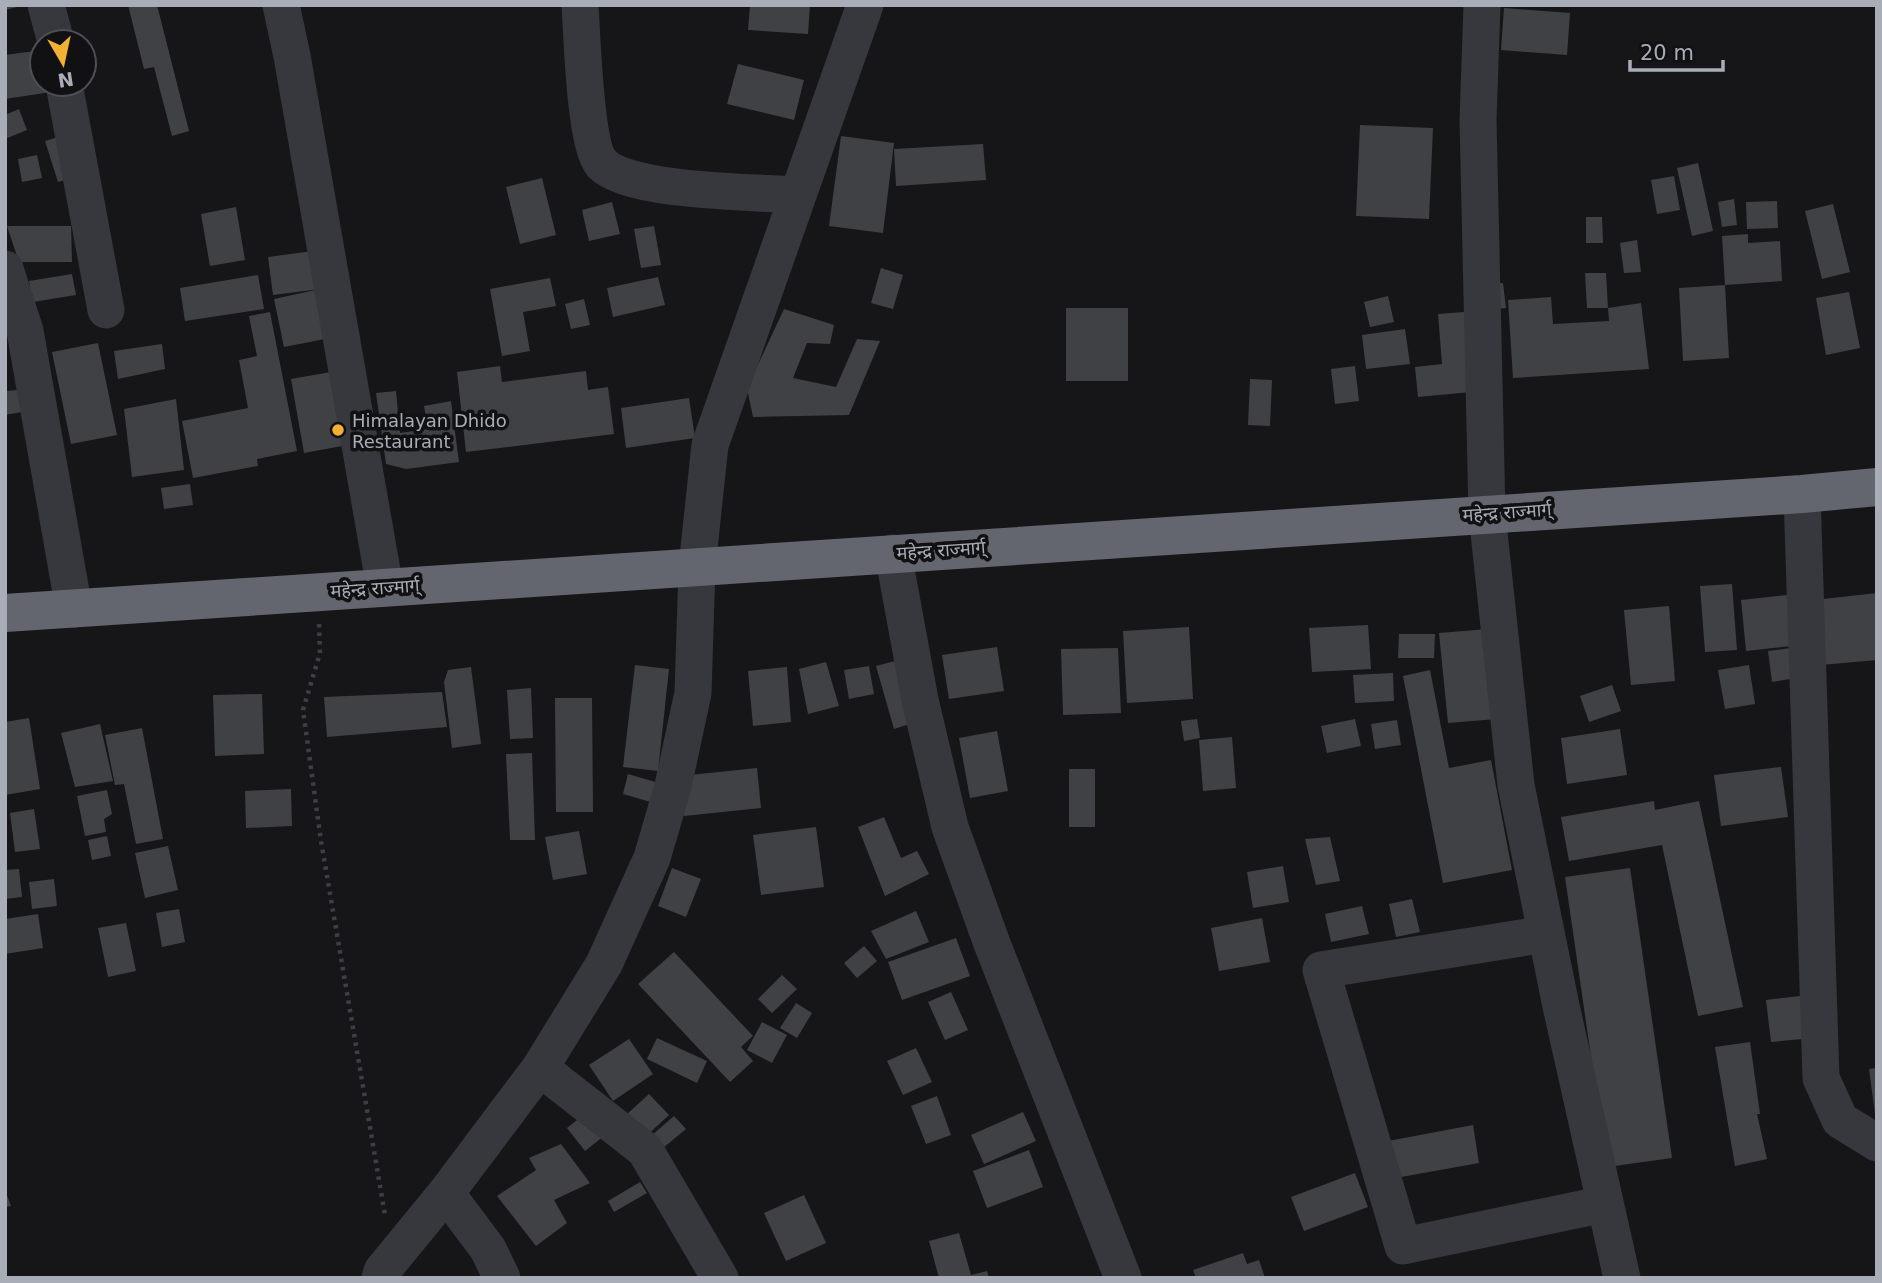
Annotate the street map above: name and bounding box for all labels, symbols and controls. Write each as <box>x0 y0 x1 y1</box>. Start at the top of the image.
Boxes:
north arrow <box>28 28 98 98</box>
scale bar <box>1630 28 1723 72</box>
text: 20 m <box>1640 41 1694 65</box>
text: N <box>56 68 75 92</box>
place label: Himalayan Dhido Restaurant <box>352 410 507 452</box>
marker: Himalayan Dhido Restaurant <box>330 422 346 438</box>
street label: महेन्द्र राज्मार्ग् <box>1462 498 1555 527</box>
street label: महेन्द्र राज्मार्ग् <box>896 536 989 565</box>
street label: महेन्द्र राज्मार्ग् <box>330 574 423 603</box>

